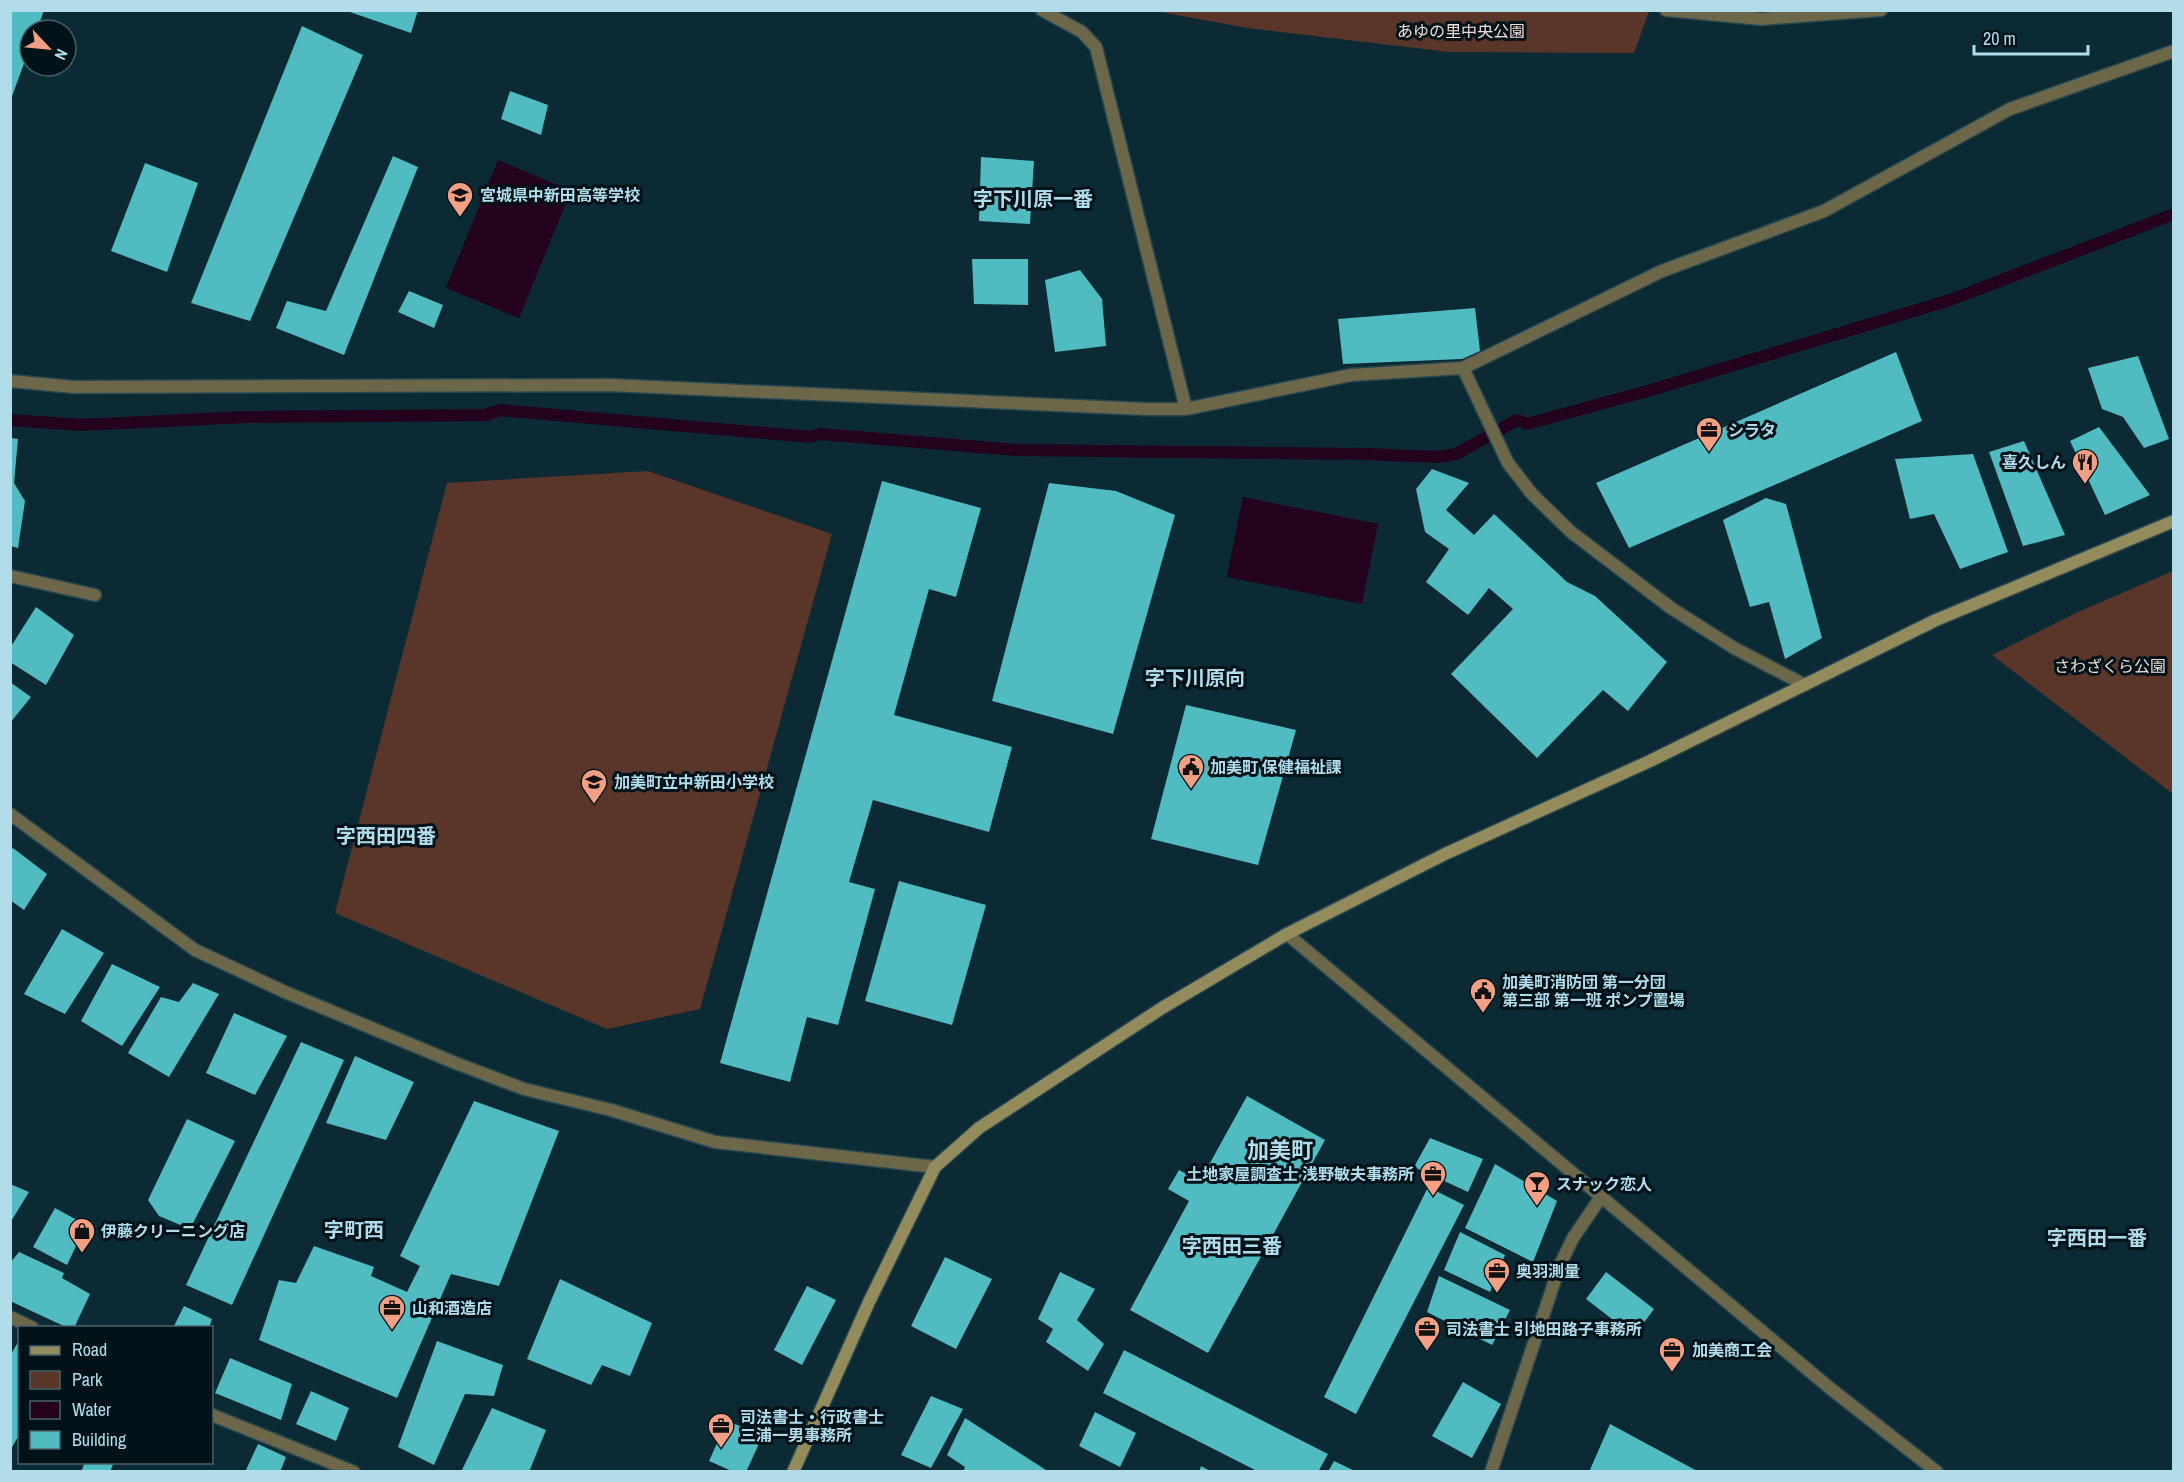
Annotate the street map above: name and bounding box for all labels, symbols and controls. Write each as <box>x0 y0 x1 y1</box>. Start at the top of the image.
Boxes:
north arrow <box>18 18 78 78</box>
scale bar <box>1974 18 2088 56</box>
park label: あゆの里中央公園 <box>1397 20 1525 42</box>
text: 20 m <box>1983 26 2016 51</box>
text: N <box>50 45 73 64</box>
school or university icon: 宮城県中新田高等学校 <box>445 180 475 218</box>
place label: 宮城県中新田高等学校 <box>480 184 640 206</box>
district label: 字下川原一番 <box>973 185 1093 212</box>
office icon: シラタ <box>1694 415 1724 453</box>
place label: シラタ <box>1728 419 1776 441</box>
restaurant icon: 喜久しん <box>2070 447 2100 485</box>
place label: 喜久しん <box>2002 451 2066 473</box>
park label: さわざくら公園 <box>2054 655 2166 677</box>
district label: 字下川原向 <box>1145 664 1245 691</box>
public building icon: 加美町 保健福祉課 <box>1176 752 1206 790</box>
place label: 加美町 保健福祉課 <box>1210 756 1342 778</box>
school or university icon: 加美町立中新田小学校 <box>579 767 609 805</box>
place label: 加美町立中新田小学校 <box>614 771 774 793</box>
district label: 字西田四番 <box>336 822 436 849</box>
place label: 加美町消防団 第一分団 第三部 第一班 ポンプ置場 <box>1502 971 1685 1011</box>
public building icon: 加美町消防団 第一分団 第三部 第一班 ポンプ置場 <box>1468 976 1498 1014</box>
district label: 加美町 <box>1247 1135 1313 1165</box>
office icon: 土地家屋調査士 浅野敏夫事務所 <box>1418 1159 1448 1197</box>
place label: 土地家屋調査士 浅野敏夫事務所 <box>1186 1163 1414 1185</box>
bar icon: スナック恋人 <box>1522 1169 1552 1207</box>
place label: スナック恋人 <box>1556 1173 1652 1195</box>
shop icon: 伊藤クリーニング店 <box>67 1216 97 1254</box>
district label: 字町西 <box>324 1216 384 1243</box>
place label: 伊藤クリーニング店 <box>100 1220 245 1242</box>
district label: 字西田一番 <box>2047 1224 2147 1251</box>
district label: 字西田三番 <box>1182 1232 1282 1259</box>
office icon: 奥羽測量 <box>1482 1256 1512 1294</box>
place label: 奥羽測量 <box>1516 1260 1580 1282</box>
office icon: 山和酒造店 <box>377 1293 407 1331</box>
place label: 山和酒造店 <box>412 1297 492 1319</box>
office icon: 司法書士 引地田路子事務所 <box>1412 1314 1442 1352</box>
place label: 司法書士 引地田路子事務所 <box>1446 1318 1642 1340</box>
legend <box>18 1326 213 1464</box>
office icon: 加美商工会 <box>1657 1335 1687 1373</box>
text: Road <box>72 1337 107 1362</box>
place label: 加美商工会 <box>1692 1339 1772 1361</box>
text: Park <box>72 1367 103 1392</box>
text: Water <box>72 1397 111 1422</box>
place label: 司法書士・行政書士 三浦一男事務所 <box>740 1406 884 1446</box>
office icon: 司法書士・行政書士 三浦一男事務所 <box>706 1411 736 1449</box>
text: Building <box>72 1427 127 1452</box>

